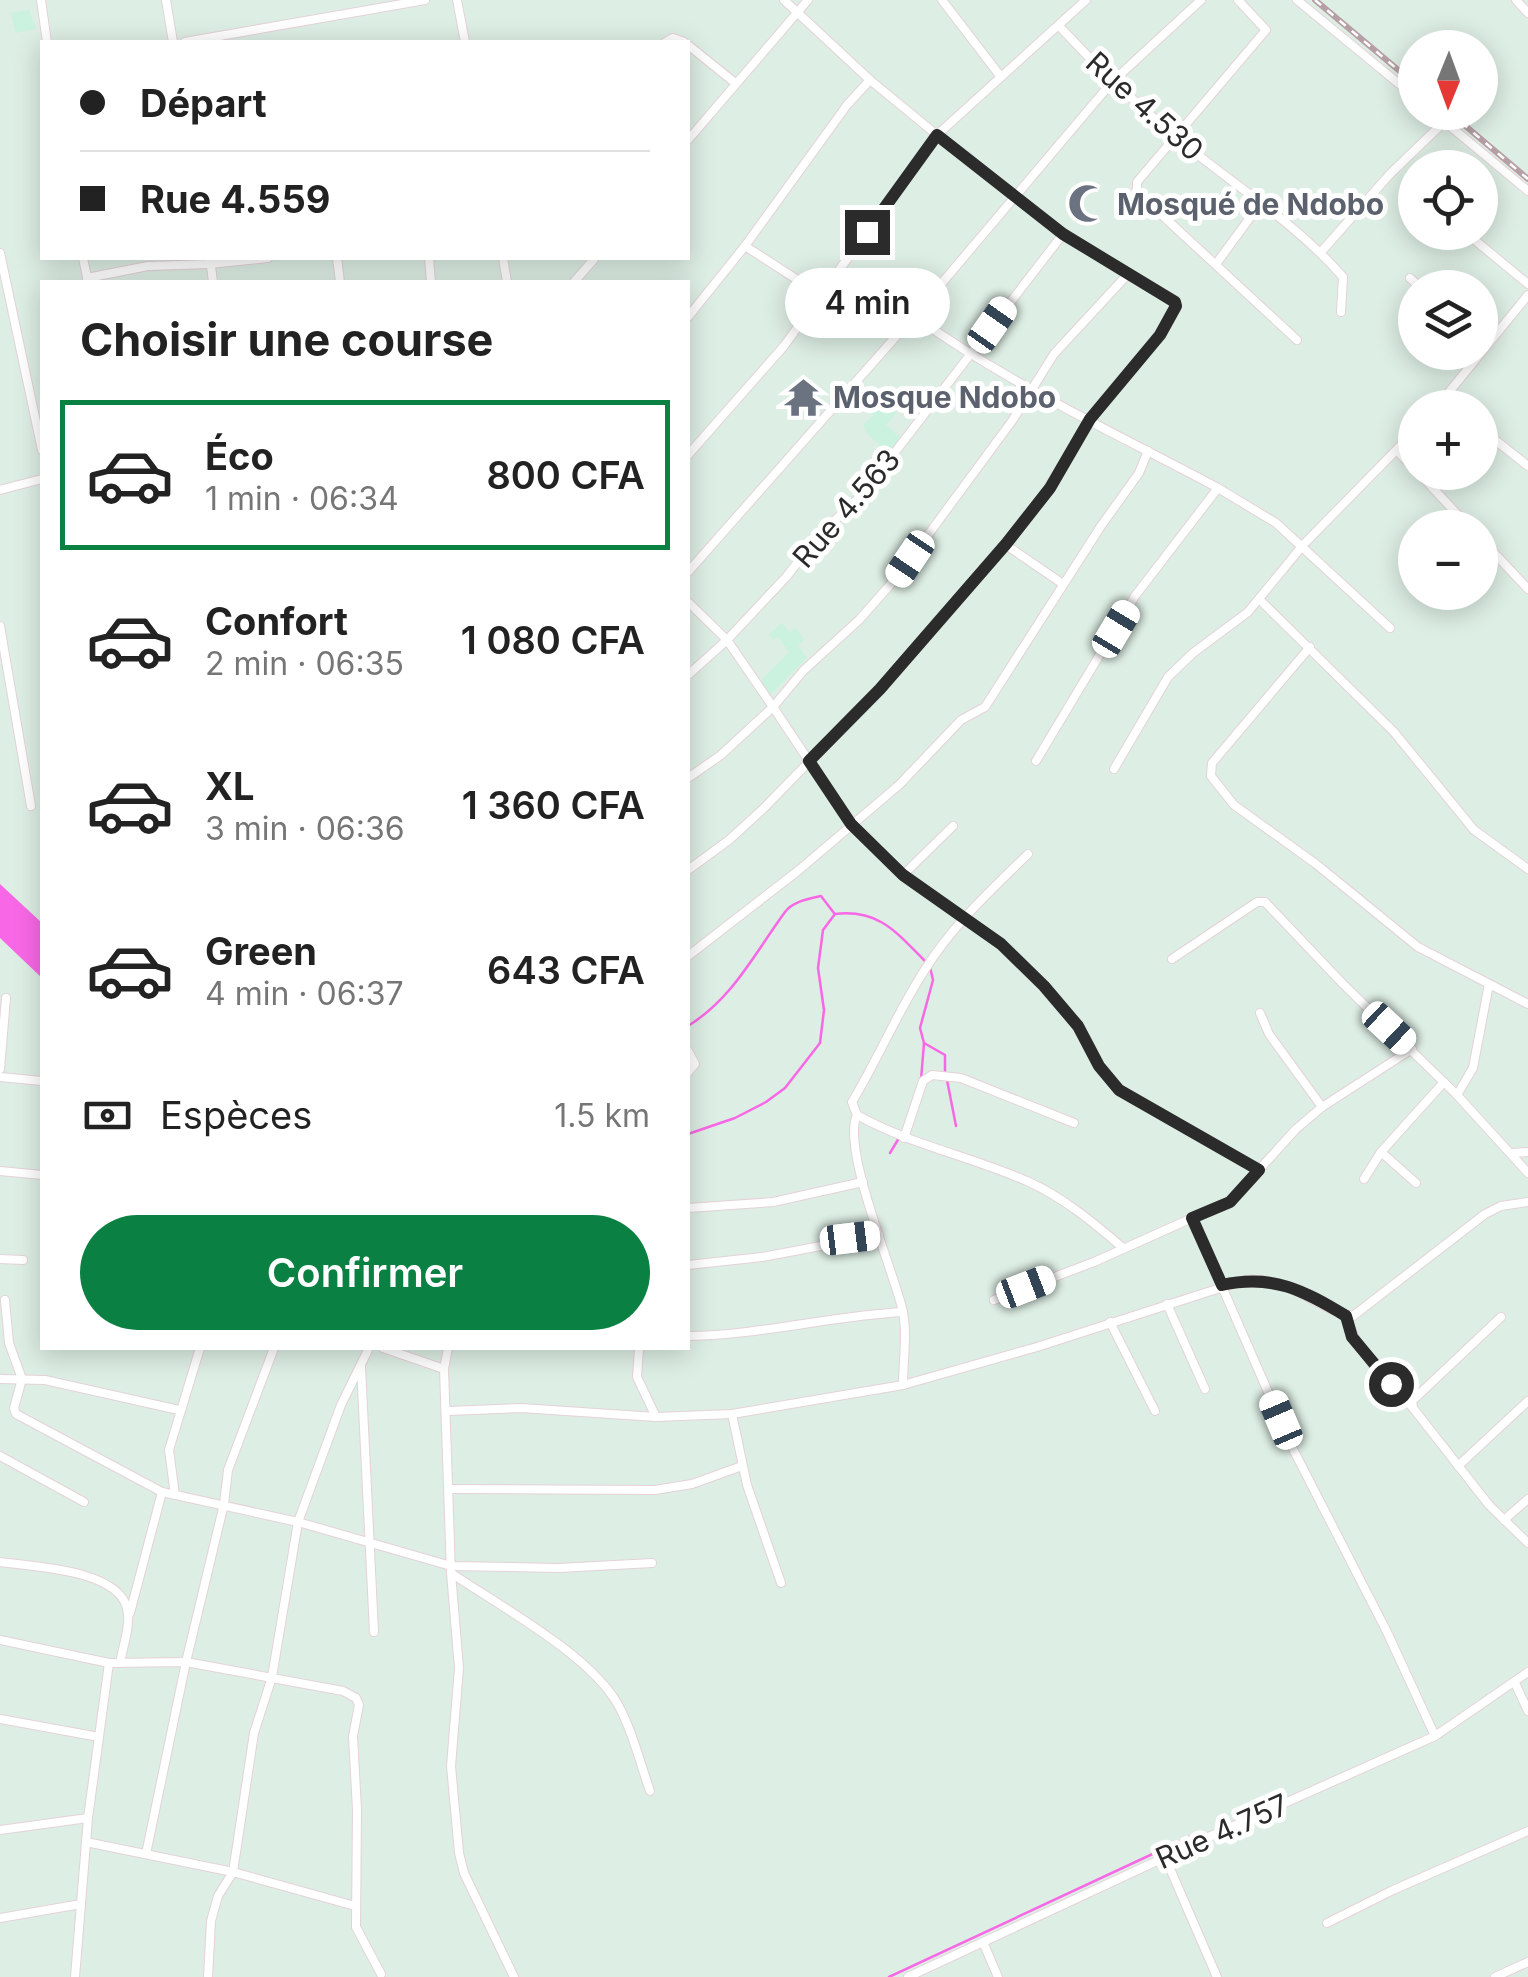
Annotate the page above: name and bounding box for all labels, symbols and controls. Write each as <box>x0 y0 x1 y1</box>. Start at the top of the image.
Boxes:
north arrow <box>1398 30 1498 130</box>
map controls <box>1398 30 1498 610</box>
street label: Rue 4.530 <box>1079 44 1211 168</box>
text: Départ <box>140 80 267 126</box>
button: locate <box>1398 150 1498 250</box>
text: Rue 4.559 <box>140 176 330 222</box>
mosque icon: Mosqué de Ndobo <box>1066 183 1108 225</box>
place label: Mosqué de Ndobo <box>1117 186 1384 222</box>
route end <box>845 210 890 255</box>
callout: 4 min <box>784 267 950 337</box>
button: layers <box>1398 270 1498 370</box>
text: 4 min <box>824 283 911 322</box>
car <box>963 292 1021 358</box>
text: Choisir une course <box>80 312 493 367</box>
temple icon: Mosque Ndobo <box>782 376 824 418</box>
place label: Mosque Ndobo <box>833 379 1056 415</box>
button: + <box>1398 390 1498 490</box>
icon: car <box>85 430 175 520</box>
text: Éco <box>205 433 274 479</box>
street label: Rue 4.563 <box>785 441 907 575</box>
text: 800 CFA <box>486 452 645 498</box>
text: 1 min · 06:34 <box>205 479 399 518</box>
button: − <box>1398 510 1498 610</box>
car <box>881 526 939 592</box>
icon: car <box>85 595 175 685</box>
car <box>1088 596 1144 662</box>
text: Confort <box>205 598 348 644</box>
text: 1 080 CFA <box>461 617 645 663</box>
text: 2 min · 06:35 <box>205 644 404 683</box>
icon: car <box>85 760 175 850</box>
text: XL <box>205 763 255 809</box>
text: 1 360 CFA <box>462 782 645 828</box>
text: 3 min · 06:36 <box>205 809 405 848</box>
icon: car <box>85 925 175 1015</box>
text: Green <box>205 928 317 974</box>
text: 643 CFA <box>487 947 645 993</box>
text: 4 min · 06:37 <box>205 974 404 1013</box>
car <box>1357 997 1421 1059</box>
icon: cash <box>80 1088 135 1143</box>
text: Espèces <box>160 1092 312 1138</box>
text: 1.5 km <box>554 1096 650 1135</box>
button: Confirmer <box>80 1215 650 1330</box>
car <box>818 1219 882 1257</box>
car <box>993 1262 1059 1312</box>
route start <box>1369 1362 1414 1407</box>
car <box>1255 1387 1307 1453</box>
street label: Rue 4.757 <box>1150 1786 1294 1876</box>

